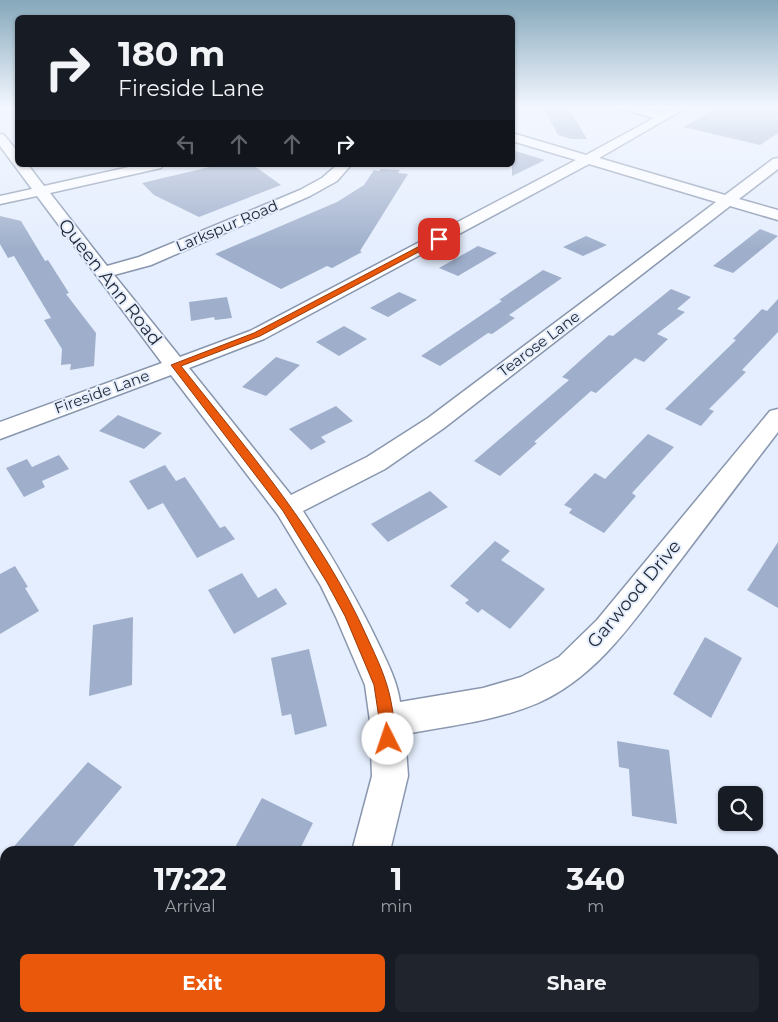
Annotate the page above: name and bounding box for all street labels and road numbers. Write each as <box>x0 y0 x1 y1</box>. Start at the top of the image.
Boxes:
street label: Larkspur Road <box>173 195 281 256</box>
street label: Queen Ann Road <box>54 214 166 350</box>
street label: Tearose Lane <box>494 307 584 381</box>
street label: Fireside Lane <box>52 366 152 418</box>
street label: Garwood Drive <box>582 535 686 652</box>

